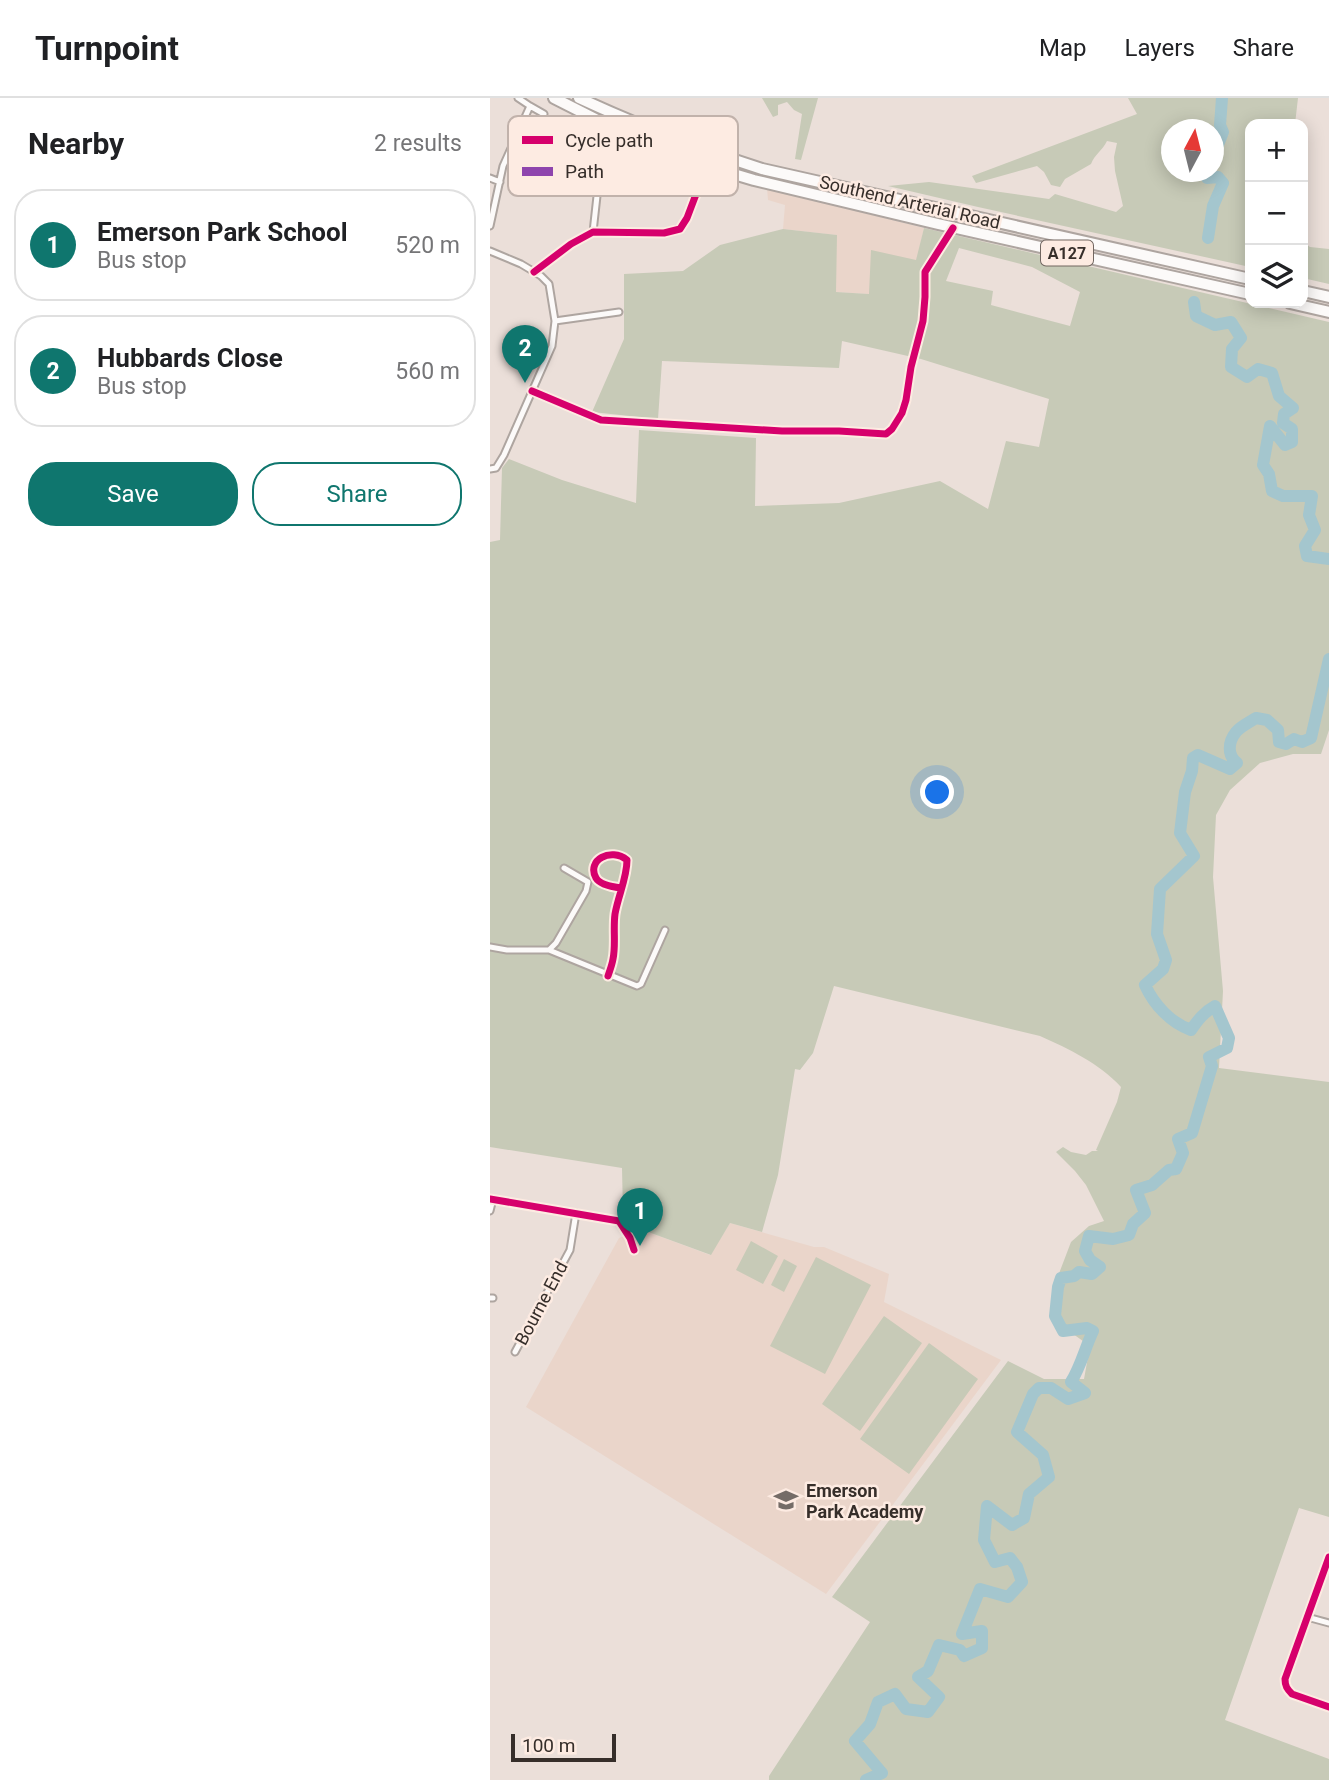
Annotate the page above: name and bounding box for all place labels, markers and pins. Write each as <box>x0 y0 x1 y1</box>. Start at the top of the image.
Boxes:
pin: 2 <box>502 325 548 383</box>
pin: 1 <box>617 1188 663 1246</box>
place label: Emerson Park Academy <box>806 1480 924 1522</box>
school or university icon: Emerson Park Academy <box>772 1486 800 1514</box>

